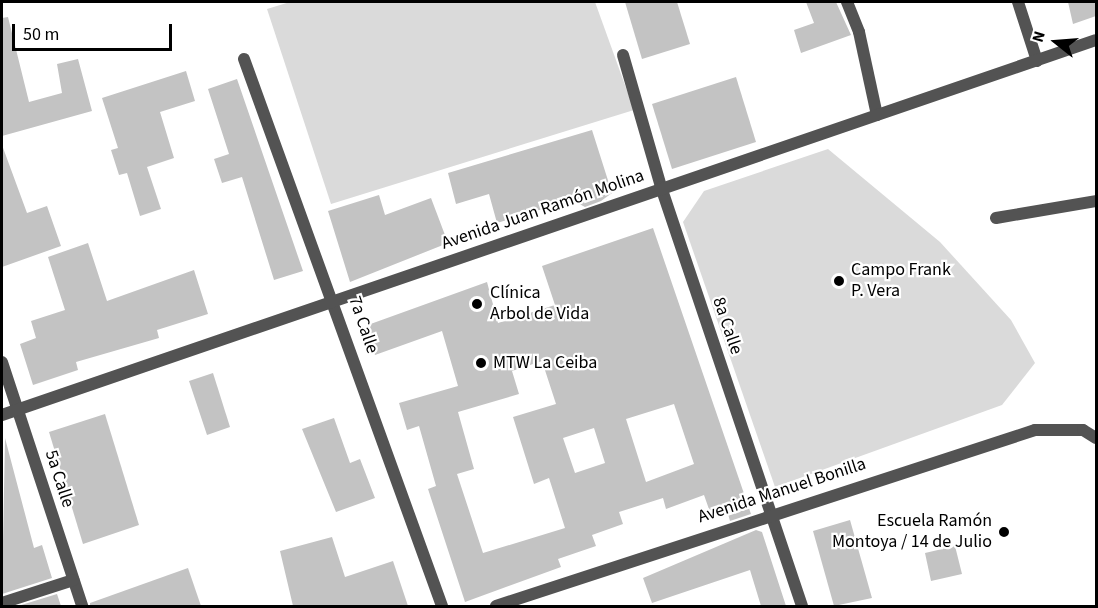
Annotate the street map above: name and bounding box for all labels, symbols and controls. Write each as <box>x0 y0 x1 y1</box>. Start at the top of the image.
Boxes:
scale bar <box>15 12 176 50</box>
north arrow <box>1026 12 1086 72</box>
text: 50 m <box>23 22 59 47</box>
text: N <box>1027 28 1051 45</box>
street label: Avenida Juan Ramón Molina <box>439 165 647 255</box>
place label: Campo Frank P. Vera <box>851 260 951 302</box>
marker: Campo Frank P. Vera <box>832 274 846 288</box>
place label: Clínica Arbol de Vida <box>490 283 589 326</box>
street label: 7a Calle <box>343 294 383 356</box>
marker: Clínica Arbol de Vida <box>468 295 486 313</box>
street label: 8a Calle <box>707 295 747 357</box>
place label: MTW La Ceiba <box>493 352 597 374</box>
marker: MTW La Ceiba <box>474 356 488 370</box>
street label: 5a Calle <box>40 448 78 510</box>
street label: Avenida Manuel Bonilla <box>695 454 869 528</box>
place label: Escuela Ramón Montoya / 14 de Julio <box>832 511 992 554</box>
marker: Escuela Ramón Montoya / 14 de Julio <box>997 525 1011 539</box>

